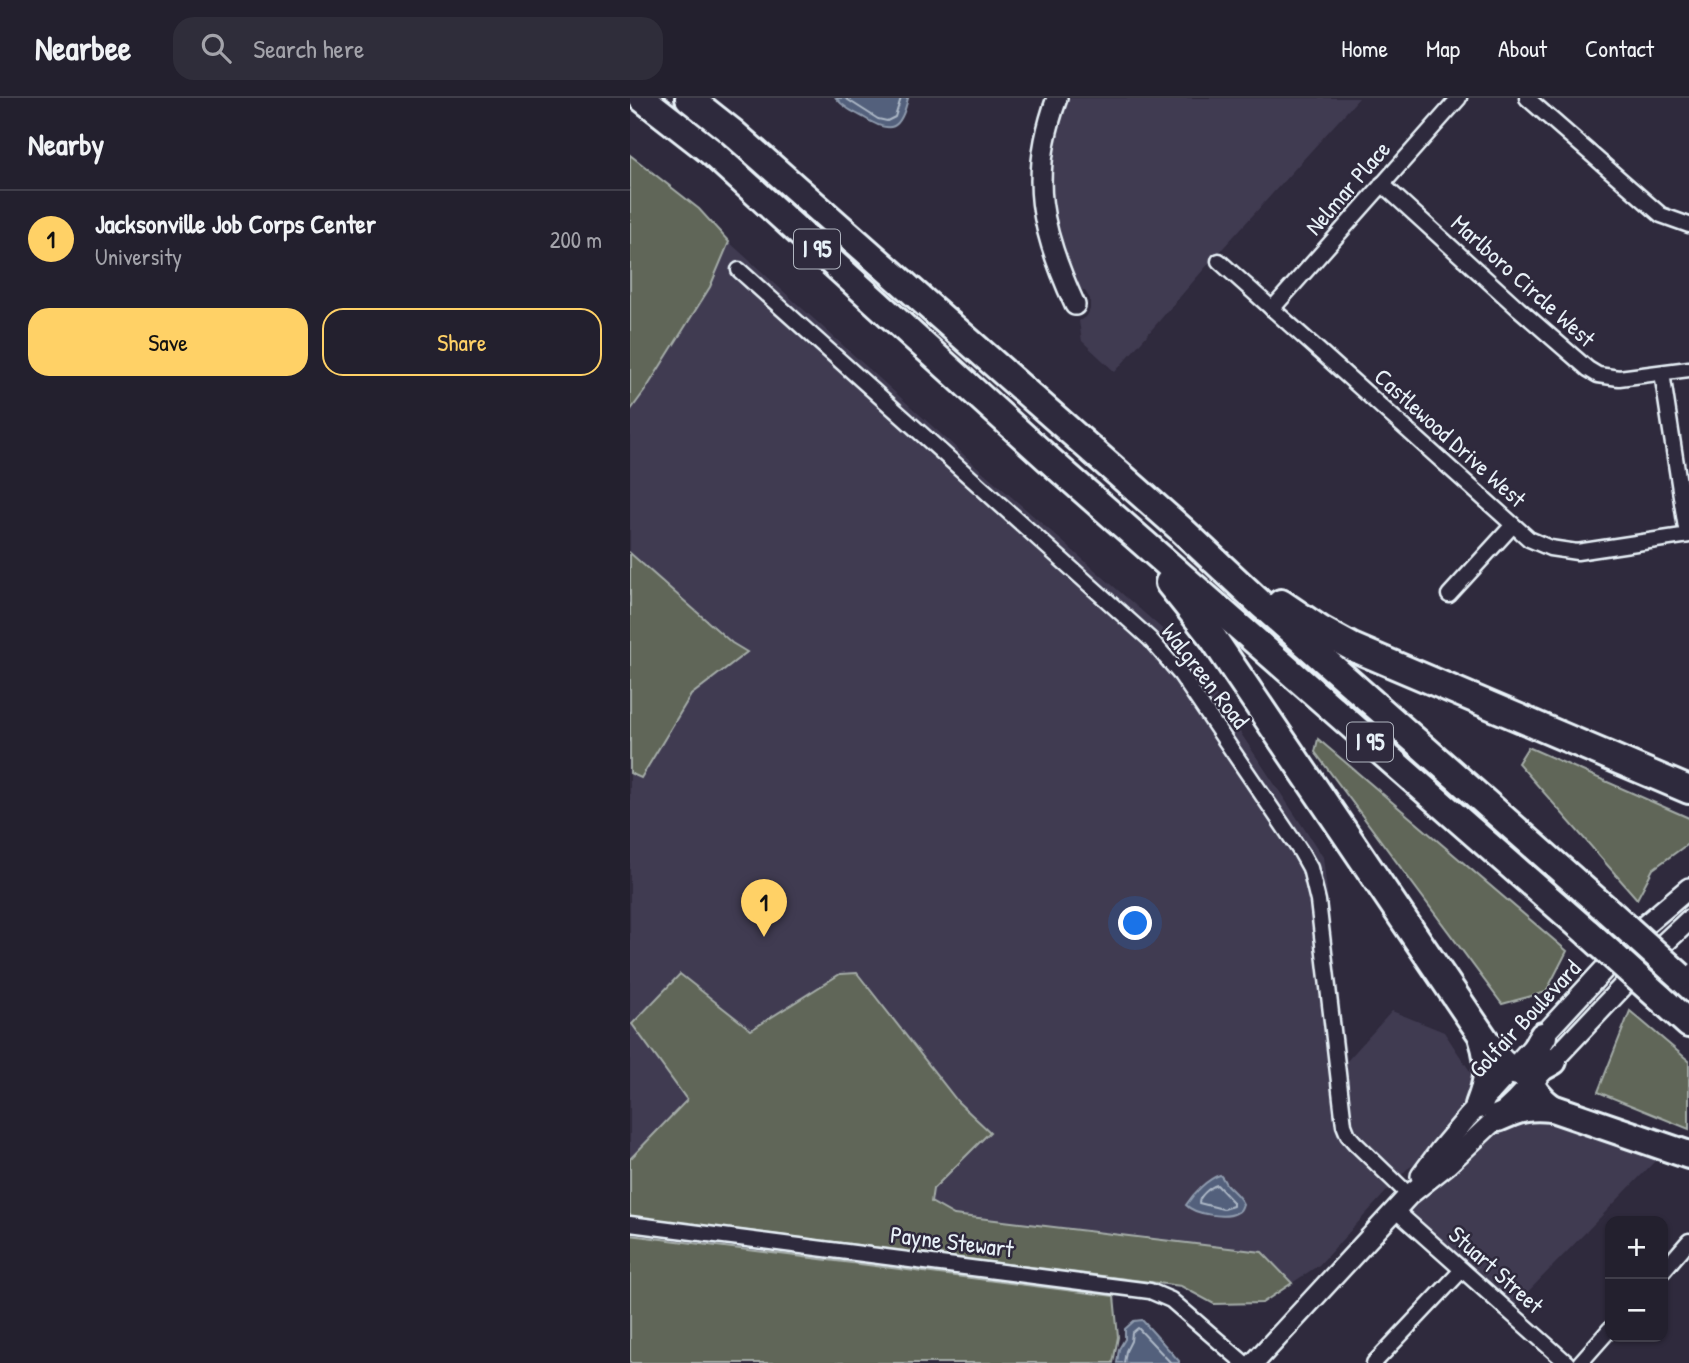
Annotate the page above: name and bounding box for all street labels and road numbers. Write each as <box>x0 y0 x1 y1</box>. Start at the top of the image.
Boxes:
street label: Nelmar Place <box>1297 133 1397 241</box>
street label: Marlboro Circle West <box>1445 207 1603 354</box>
road number: I 95 <box>794 230 840 268</box>
street label: Castlewood Drive West <box>1368 361 1534 514</box>
street label: Walgreen Road <box>1155 616 1257 735</box>
road number: I 95 <box>1347 722 1393 762</box>
street label: Golfair Boulevard <box>1461 952 1587 1084</box>
street label: Payne Stewart <box>889 1218 1016 1265</box>
street label: Stuart Street <box>1442 1218 1551 1321</box>

